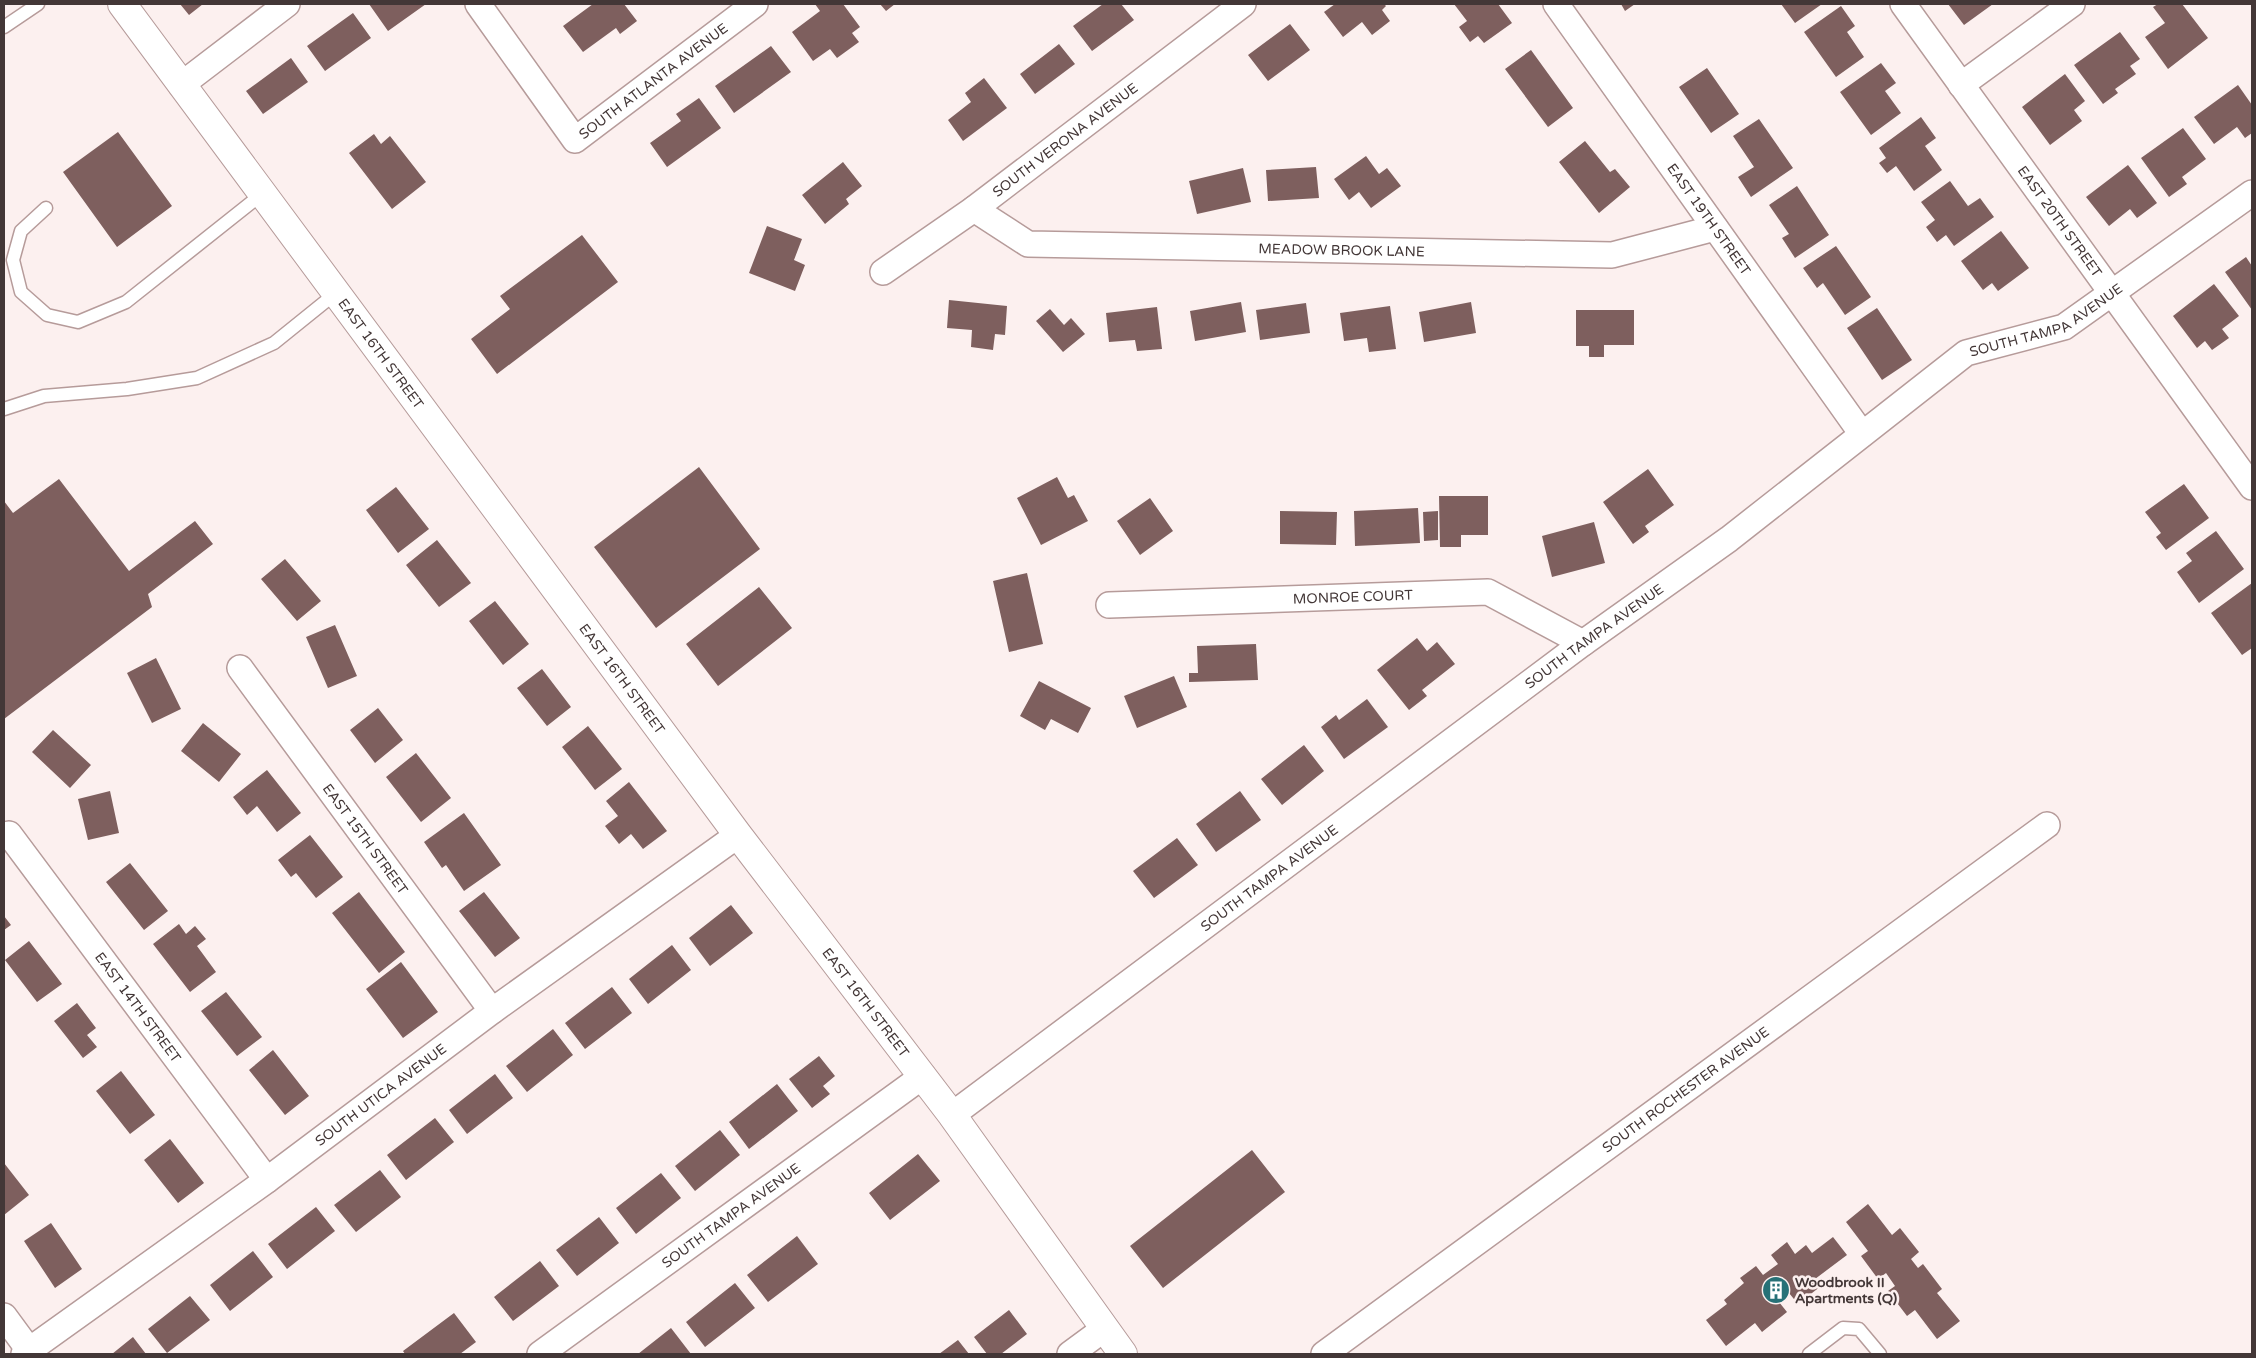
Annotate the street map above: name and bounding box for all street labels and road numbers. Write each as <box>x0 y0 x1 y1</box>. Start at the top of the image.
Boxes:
street label: SOUTH ATLANTA AVENUE <box>576 20 731 143</box>
street label: SOUTH VERONA AVENUE <box>989 79 1141 201</box>
street label: EAST 19TH STREET <box>1663 160 1754 279</box>
street label: EAST 20TH STREET <box>2014 163 2106 281</box>
street label: MEADOW BROOK LANE <box>1258 240 1425 260</box>
street label: SOUTH TAMPA AVENUE <box>1968 280 2126 361</box>
street label: EAST 16TH STREET <box>334 295 427 413</box>
street label: SOUTH TAMPA AVENUE <box>1522 580 1667 693</box>
street label: MONROE COURT <box>1293 587 1414 608</box>
street label: EAST 16TH STREET <box>575 621 669 738</box>
street label: EAST 15TH STREET <box>319 781 412 898</box>
street label: SOUTH TAMPA AVENUE <box>1197 821 1341 935</box>
street label: EAST 16TH STREET <box>818 945 913 1061</box>
street label: EAST 14TH STREET <box>91 949 185 1066</box>
street label: SOUTH ROCHESTER AVENUE <box>1599 1023 1773 1156</box>
street label: SOUTH UTICA AVENUE <box>312 1040 450 1150</box>
street label: SOUTH TAMPA AVENUE <box>659 1160 804 1272</box>

